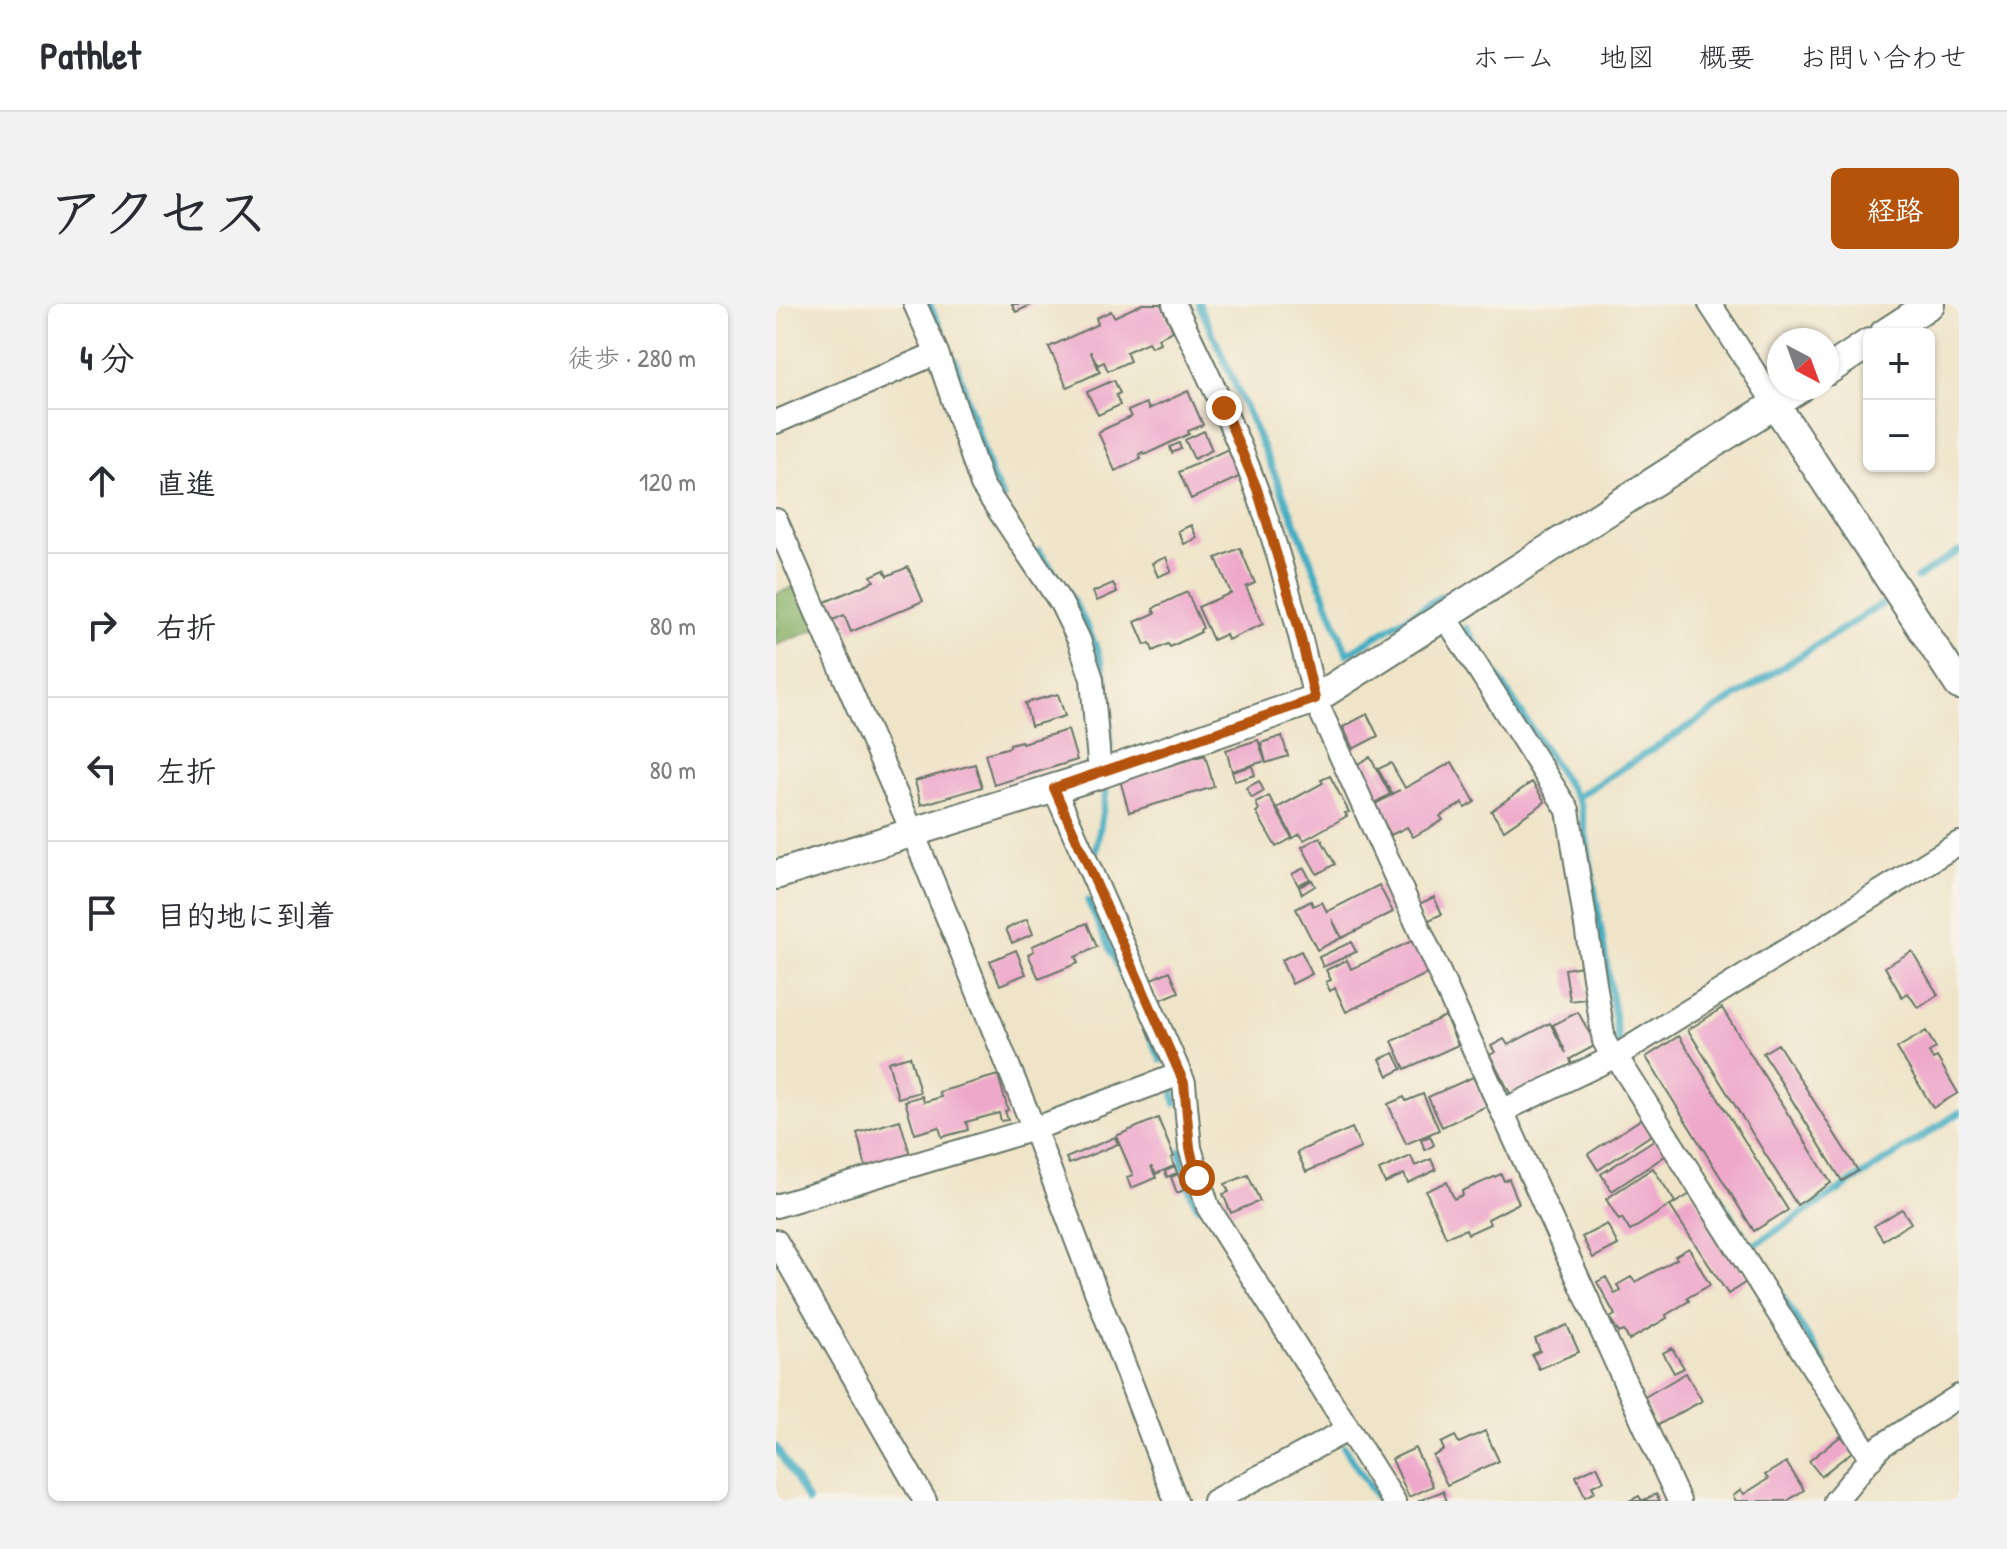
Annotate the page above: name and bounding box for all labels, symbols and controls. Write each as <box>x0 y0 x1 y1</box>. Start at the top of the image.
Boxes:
text: Pathlet <box>40 29 141 81</box>
text: ホーム <box>1472 38 1555 76</box>
text: 地図 <box>1599 38 1655 76</box>
text: 概要 <box>1699 38 1755 76</box>
text: お問い合わせ <box>1799 38 1967 76</box>
button: 経路 <box>1831 168 1959 249</box>
text: アクセス <box>48 174 269 249</box>
north arrow <box>1767 328 1839 400</box>
map controls <box>1863 328 1935 472</box>
button: + <box>1863 328 1935 400</box>
text: 4 分 <box>80 335 135 381</box>
text: 徒歩 · 280 m <box>568 340 696 375</box>
route end <box>1206 390 1242 426</box>
button: − <box>1863 400 1935 472</box>
icon: ahead <box>80 459 124 503</box>
text: 直進 <box>156 463 216 503</box>
text: 120 m <box>639 464 696 499</box>
icon: right <box>80 603 124 647</box>
text: 右折 <box>156 607 216 647</box>
text: 80 m <box>649 608 696 643</box>
icon: left <box>80 747 124 791</box>
text: 左折 <box>156 751 216 791</box>
text: 80 m <box>649 752 696 787</box>
icon: arrive <box>80 891 124 935</box>
text: 目的地に到着 <box>156 895 336 935</box>
route start <box>1179 1160 1215 1196</box>

